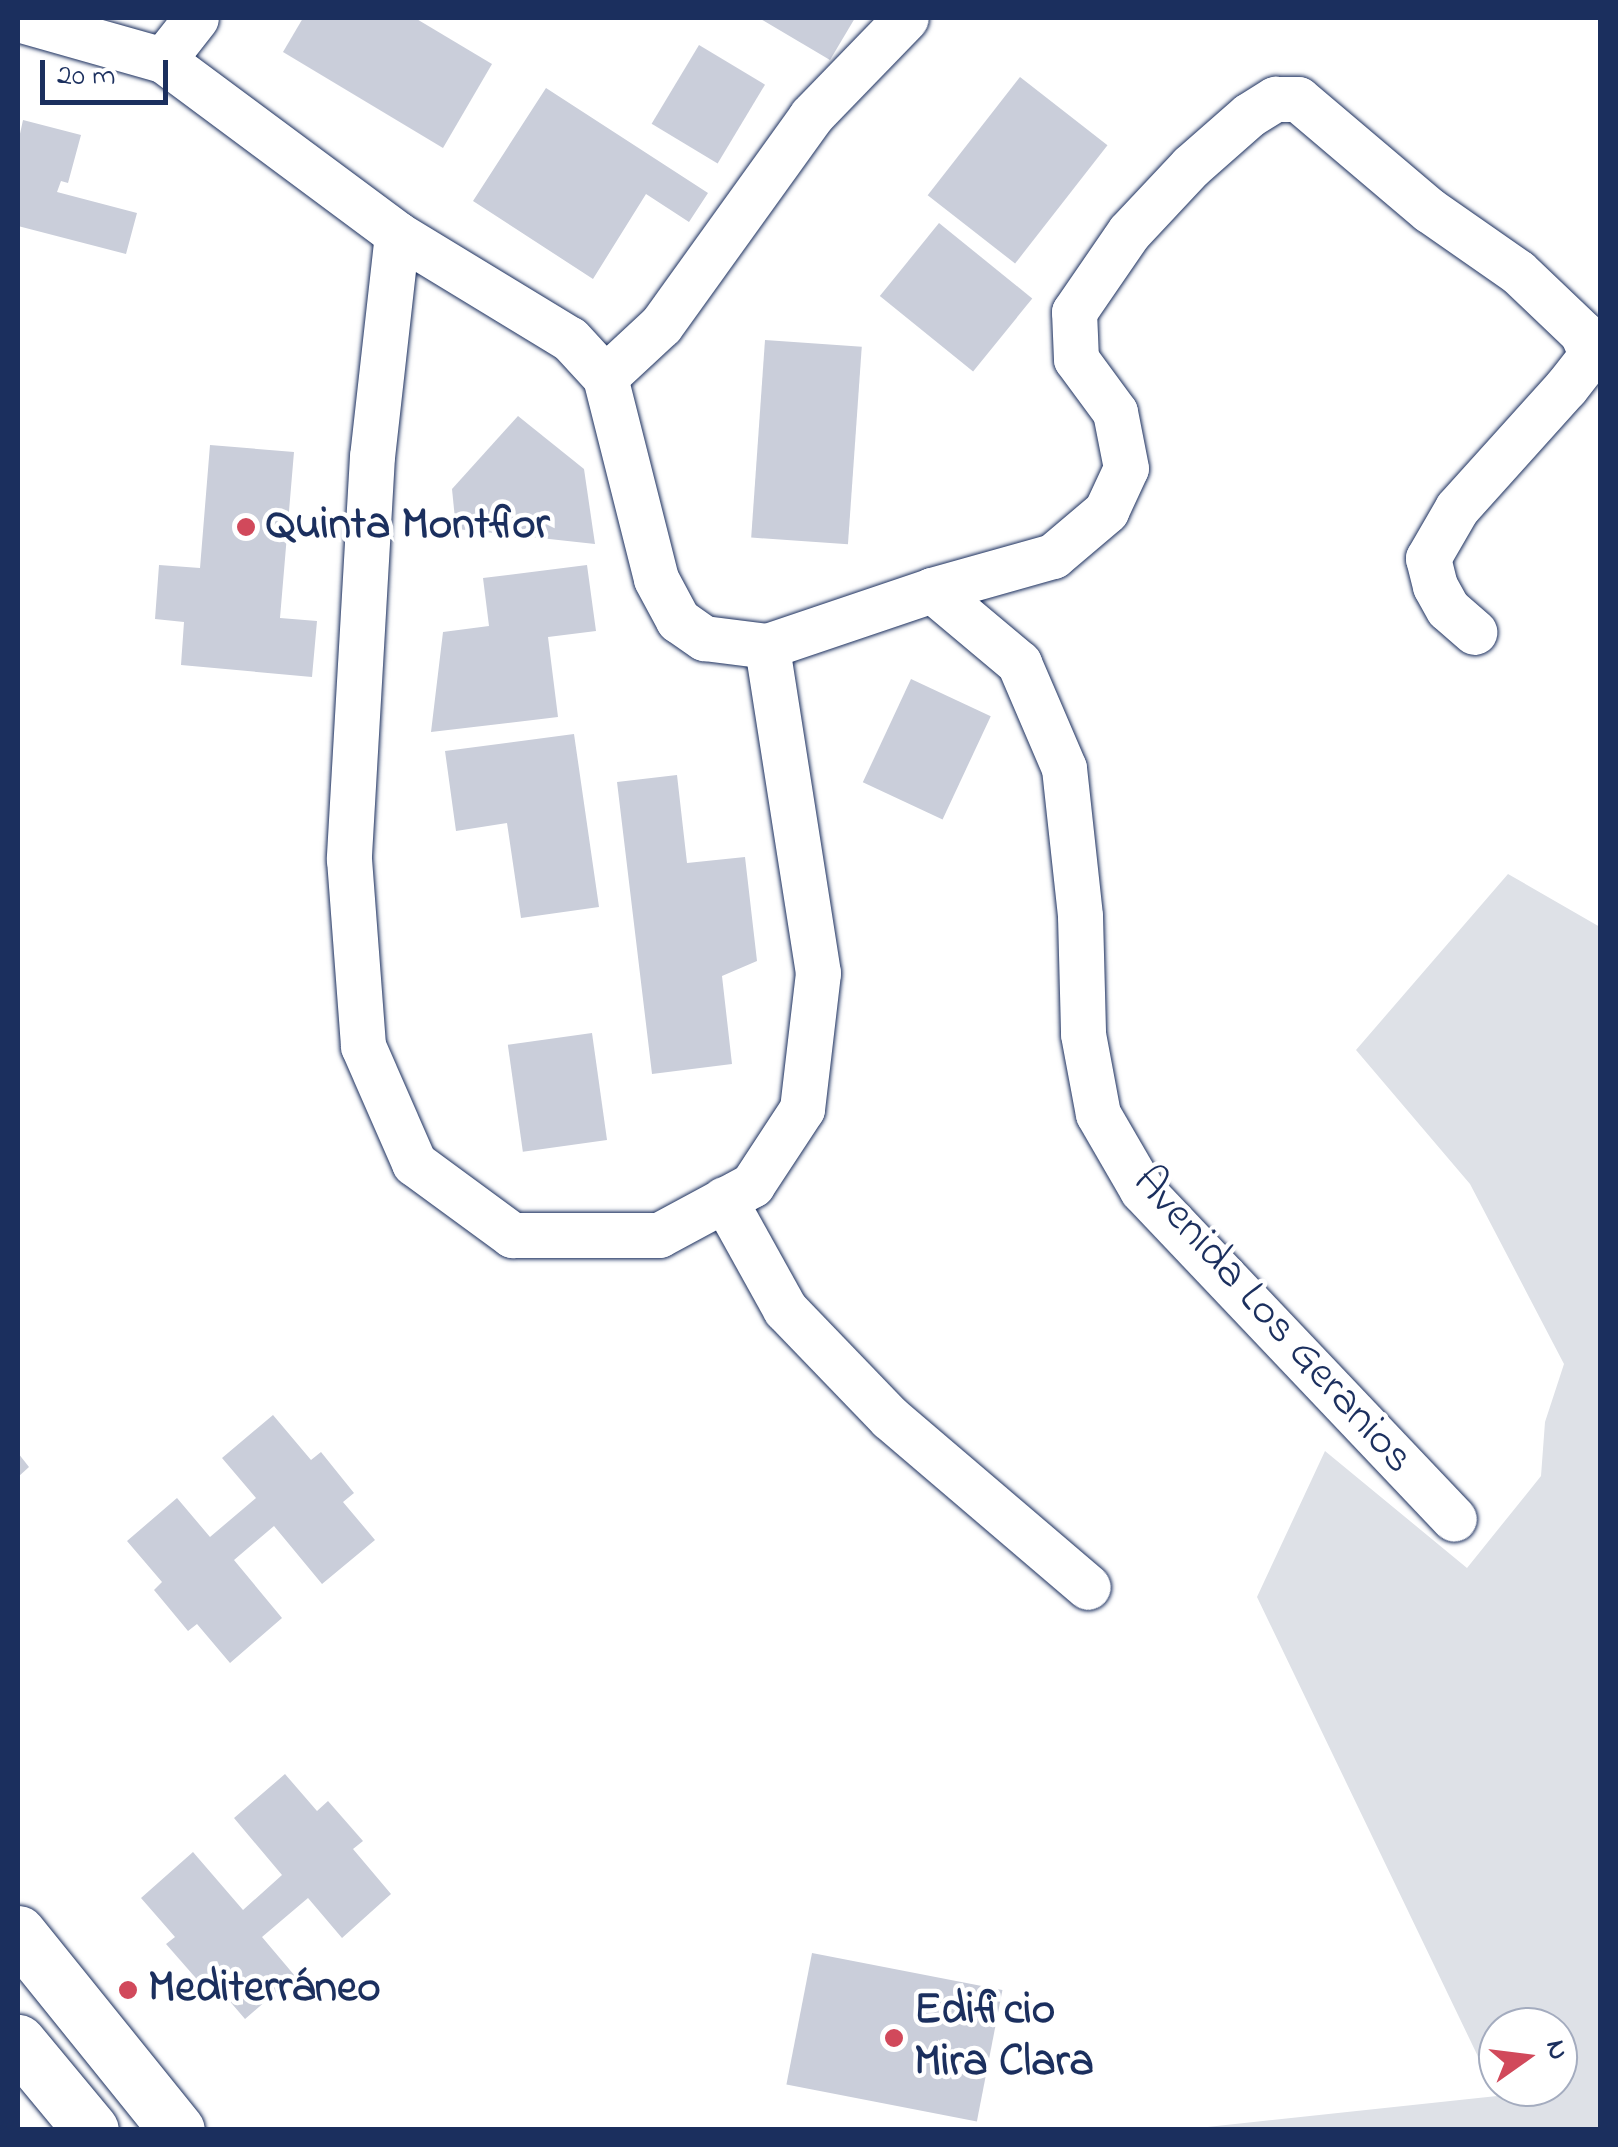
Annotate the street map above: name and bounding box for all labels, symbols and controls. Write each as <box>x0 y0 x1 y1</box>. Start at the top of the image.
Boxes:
scale bar <box>45 40 172 102</box>
text: 20 m <box>57 55 116 99</box>
place label: Quinta Montflor <box>266 500 550 554</box>
marker: Quinta Montflor <box>235 516 257 538</box>
street label: Avenida Los Geranios <box>1120 1156 1424 1486</box>
place label: Mediterráneo <box>148 1963 381 2017</box>
marker: Mediterráneo <box>117 1979 139 2001</box>
place label: Edificio Mira Clara <box>914 1985 1094 2091</box>
north arrow <box>1478 2007 1578 2107</box>
marker: Edificio Mira Clara <box>883 2027 905 2049</box>
text: N <box>1533 2036 1578 2064</box>

